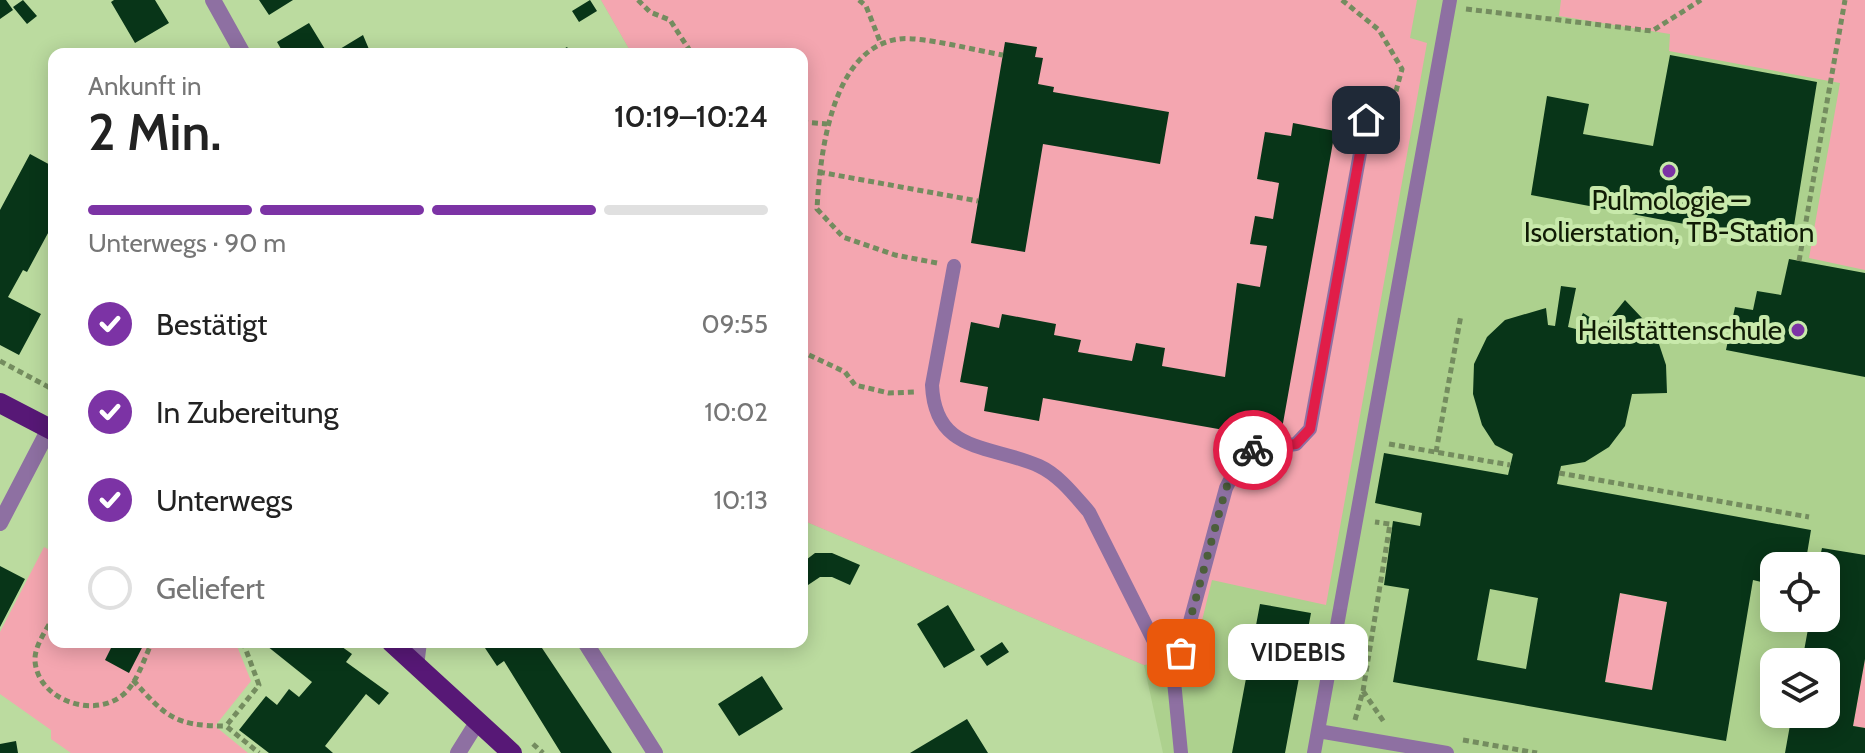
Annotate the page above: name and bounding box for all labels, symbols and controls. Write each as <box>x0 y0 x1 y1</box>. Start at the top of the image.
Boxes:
text: Ankunft in <box>88 70 202 102</box>
pin <box>1332 86 1400 154</box>
text: 10:19–10:24 <box>614 98 768 135</box>
icon: home <box>1344 98 1388 142</box>
text: 2 Min. <box>88 100 222 163</box>
marker: Pulmologie – Isolierstation, TB-Station <box>1660 162 1678 180</box>
place label: Pulmologie – Isolierstation, TB-Station <box>1524 183 1814 249</box>
text: Unterwegs · 90 m <box>88 227 286 259</box>
icon: check <box>88 302 132 346</box>
text: Bestätigt <box>156 306 267 343</box>
text: 09:55 <box>702 308 768 340</box>
place label: Heilstättenschule <box>1578 313 1782 347</box>
marker: Heilstättenschule <box>1789 321 1807 339</box>
icon: check <box>88 390 132 434</box>
text: In Zubereitung <box>156 394 339 431</box>
text: 10:02 <box>704 396 768 428</box>
courier <box>1213 410 1293 490</box>
icon: bike <box>1231 428 1275 472</box>
icon: check <box>88 478 132 522</box>
text: Unterwegs <box>156 482 293 519</box>
text: 10:13 <box>713 484 768 516</box>
map controls <box>1760 552 1840 728</box>
button: locate <box>1760 552 1840 632</box>
text: Geliefert <box>156 570 265 607</box>
pin <box>1147 619 1215 687</box>
callout: VIDEBIS <box>1229 625 1369 681</box>
icon: bag <box>1159 631 1203 675</box>
text: VIDEBIS <box>1251 636 1345 668</box>
button: layers <box>1760 648 1840 728</box>

